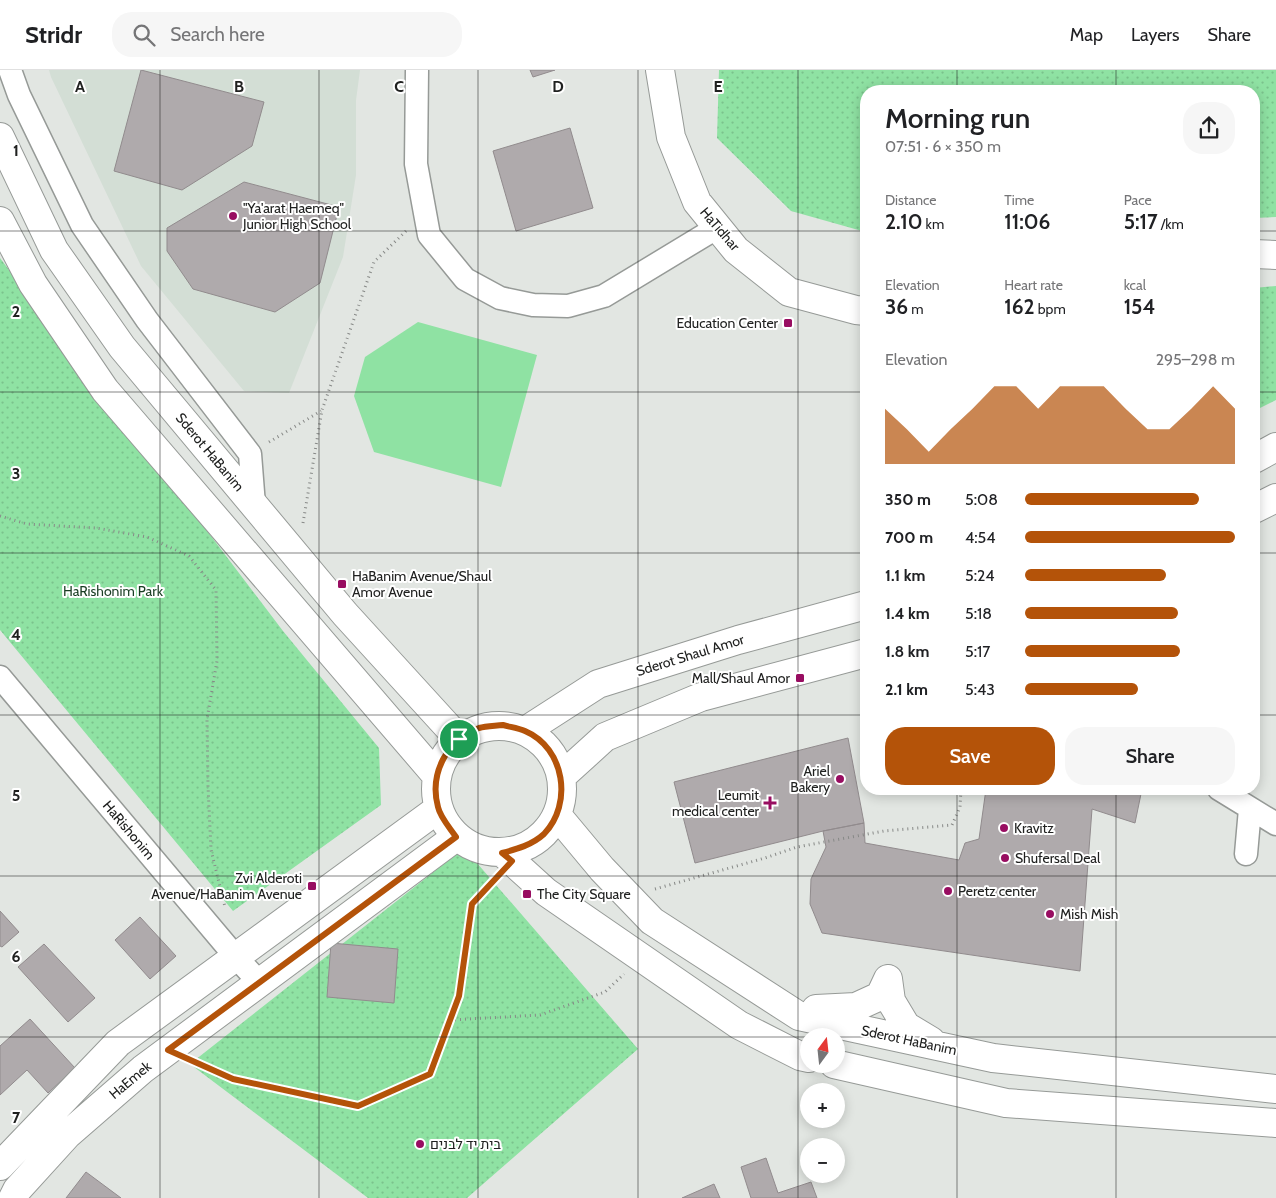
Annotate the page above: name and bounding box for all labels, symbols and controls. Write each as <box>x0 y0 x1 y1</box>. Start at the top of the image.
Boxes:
search box <box>112 12 462 57</box>
text: Stridr <box>25 20 82 49</box>
icon: search <box>130 21 158 49</box>
text: Search here <box>170 23 265 46</box>
text: Map <box>1070 24 1103 46</box>
text: Layers <box>1131 24 1180 46</box>
text: Share <box>1208 24 1251 46</box>
text: A <box>75 77 85 96</box>
text: B <box>234 77 244 96</box>
text: C <box>394 77 404 96</box>
text: D <box>552 77 564 96</box>
text: E <box>713 77 723 96</box>
text: Morning run <box>885 101 1030 135</box>
button: share <box>1183 102 1235 154</box>
text: 07:51 · 6 × 350 m <box>885 137 1001 156</box>
text: 1 <box>13 141 19 160</box>
text: Distance <box>885 191 937 209</box>
text: Time <box>1004 191 1034 209</box>
text: Pace <box>1124 191 1152 209</box>
place label: "Ya'arat Haemeq" Junior High School <box>242 199 352 233</box>
street label: HaTidhar <box>696 203 744 255</box>
text: 2.10 <box>885 209 922 234</box>
text: 11:06 <box>1004 209 1050 234</box>
text: 5:17 <box>1124 209 1158 234</box>
marker: "Ya'arat Haemeq" Junior High School <box>227 210 239 222</box>
text: km <box>922 215 944 233</box>
text: /km <box>1158 215 1184 233</box>
text: Elevation <box>885 276 940 294</box>
text: Heart rate <box>1004 276 1063 294</box>
text: kcal <box>1124 276 1146 294</box>
text: 36 <box>885 294 908 319</box>
text: 162 <box>1004 294 1035 319</box>
text: 154 <box>1124 294 1155 319</box>
text: m <box>908 300 924 318</box>
text: bpm <box>1035 300 1066 318</box>
text: 2 <box>12 302 20 321</box>
place label: Education Center <box>677 314 779 332</box>
marker: Education Center <box>782 317 794 329</box>
text: Elevation <box>885 350 948 369</box>
text: 295–298 m <box>1156 350 1235 369</box>
street label: Sderot HaBanim <box>172 409 248 495</box>
text: 3 <box>12 464 20 483</box>
text: 350 m <box>885 490 931 509</box>
text: 5:08 <box>965 490 998 509</box>
text: 700 m <box>885 528 933 547</box>
text: 4:54 <box>965 528 995 547</box>
text: 1.1 km <box>885 566 925 585</box>
text: 5:24 <box>965 566 995 585</box>
place label: HaBanim Avenue/Shaul Amor Avenue <box>352 567 492 601</box>
marker: HaBanim Avenue/Shaul Amor Avenue <box>336 578 348 590</box>
park label: HaRishonim Park <box>63 582 164 600</box>
text: 1.4 km <box>885 604 930 623</box>
text: 5:18 <box>965 604 992 623</box>
text: 4 <box>11 625 21 644</box>
street label: Sderot Shaul Amor <box>634 630 747 680</box>
text: 1.8 km <box>885 642 929 661</box>
text: 5:17 <box>965 642 990 661</box>
place label: Mall/Shaul Amor <box>692 669 791 687</box>
marker: Mall/Shaul Amor <box>794 672 806 684</box>
text: 2.1 km <box>885 680 928 699</box>
text: 5:43 <box>965 680 995 699</box>
pin <box>438 718 480 760</box>
icon: arrive <box>445 725 473 753</box>
button: Save <box>885 727 1055 785</box>
button: Share <box>1065 727 1235 785</box>
place label: Ariel Bakery <box>790 762 831 796</box>
marker: Ariel Bakery <box>834 773 846 785</box>
text: 5 <box>12 786 20 805</box>
place label: Leumit medical center <box>672 786 760 820</box>
marker: Leumit medical center <box>763 796 777 810</box>
street label: HaRishonim <box>99 797 159 863</box>
place label: Kravitz <box>1014 819 1054 837</box>
marker: Kravitz <box>998 822 1010 834</box>
place label: Shufersal Deal <box>1015 849 1101 867</box>
marker: Shufersal Deal <box>999 852 1011 864</box>
place label: Zvi Alderoti Avenue/HaBanim Avenue <box>151 869 302 903</box>
marker: Zvi Alderoti Avenue/HaBanim Avenue <box>306 880 318 892</box>
place label: Peretz center <box>958 882 1037 900</box>
place label: The City Square <box>537 885 631 903</box>
marker: Peretz center <box>942 885 954 897</box>
marker: The City Square <box>521 888 533 900</box>
place label: Mish Mish <box>1060 905 1118 923</box>
marker: Mish Mish <box>1044 908 1056 920</box>
text: 6 <box>12 947 21 966</box>
street label: Sderot HaBanim <box>860 1021 958 1059</box>
north arrow <box>800 1028 845 1072</box>
map controls <box>800 1028 845 1183</box>
street label: HaEmek <box>105 1057 155 1103</box>
button: + <box>800 1083 845 1128</box>
text: 7 <box>12 1108 21 1127</box>
place label: בית יד לבנים <box>430 1135 502 1153</box>
marker: בית יד לבנים <box>414 1138 426 1150</box>
button: − <box>800 1138 845 1183</box>

